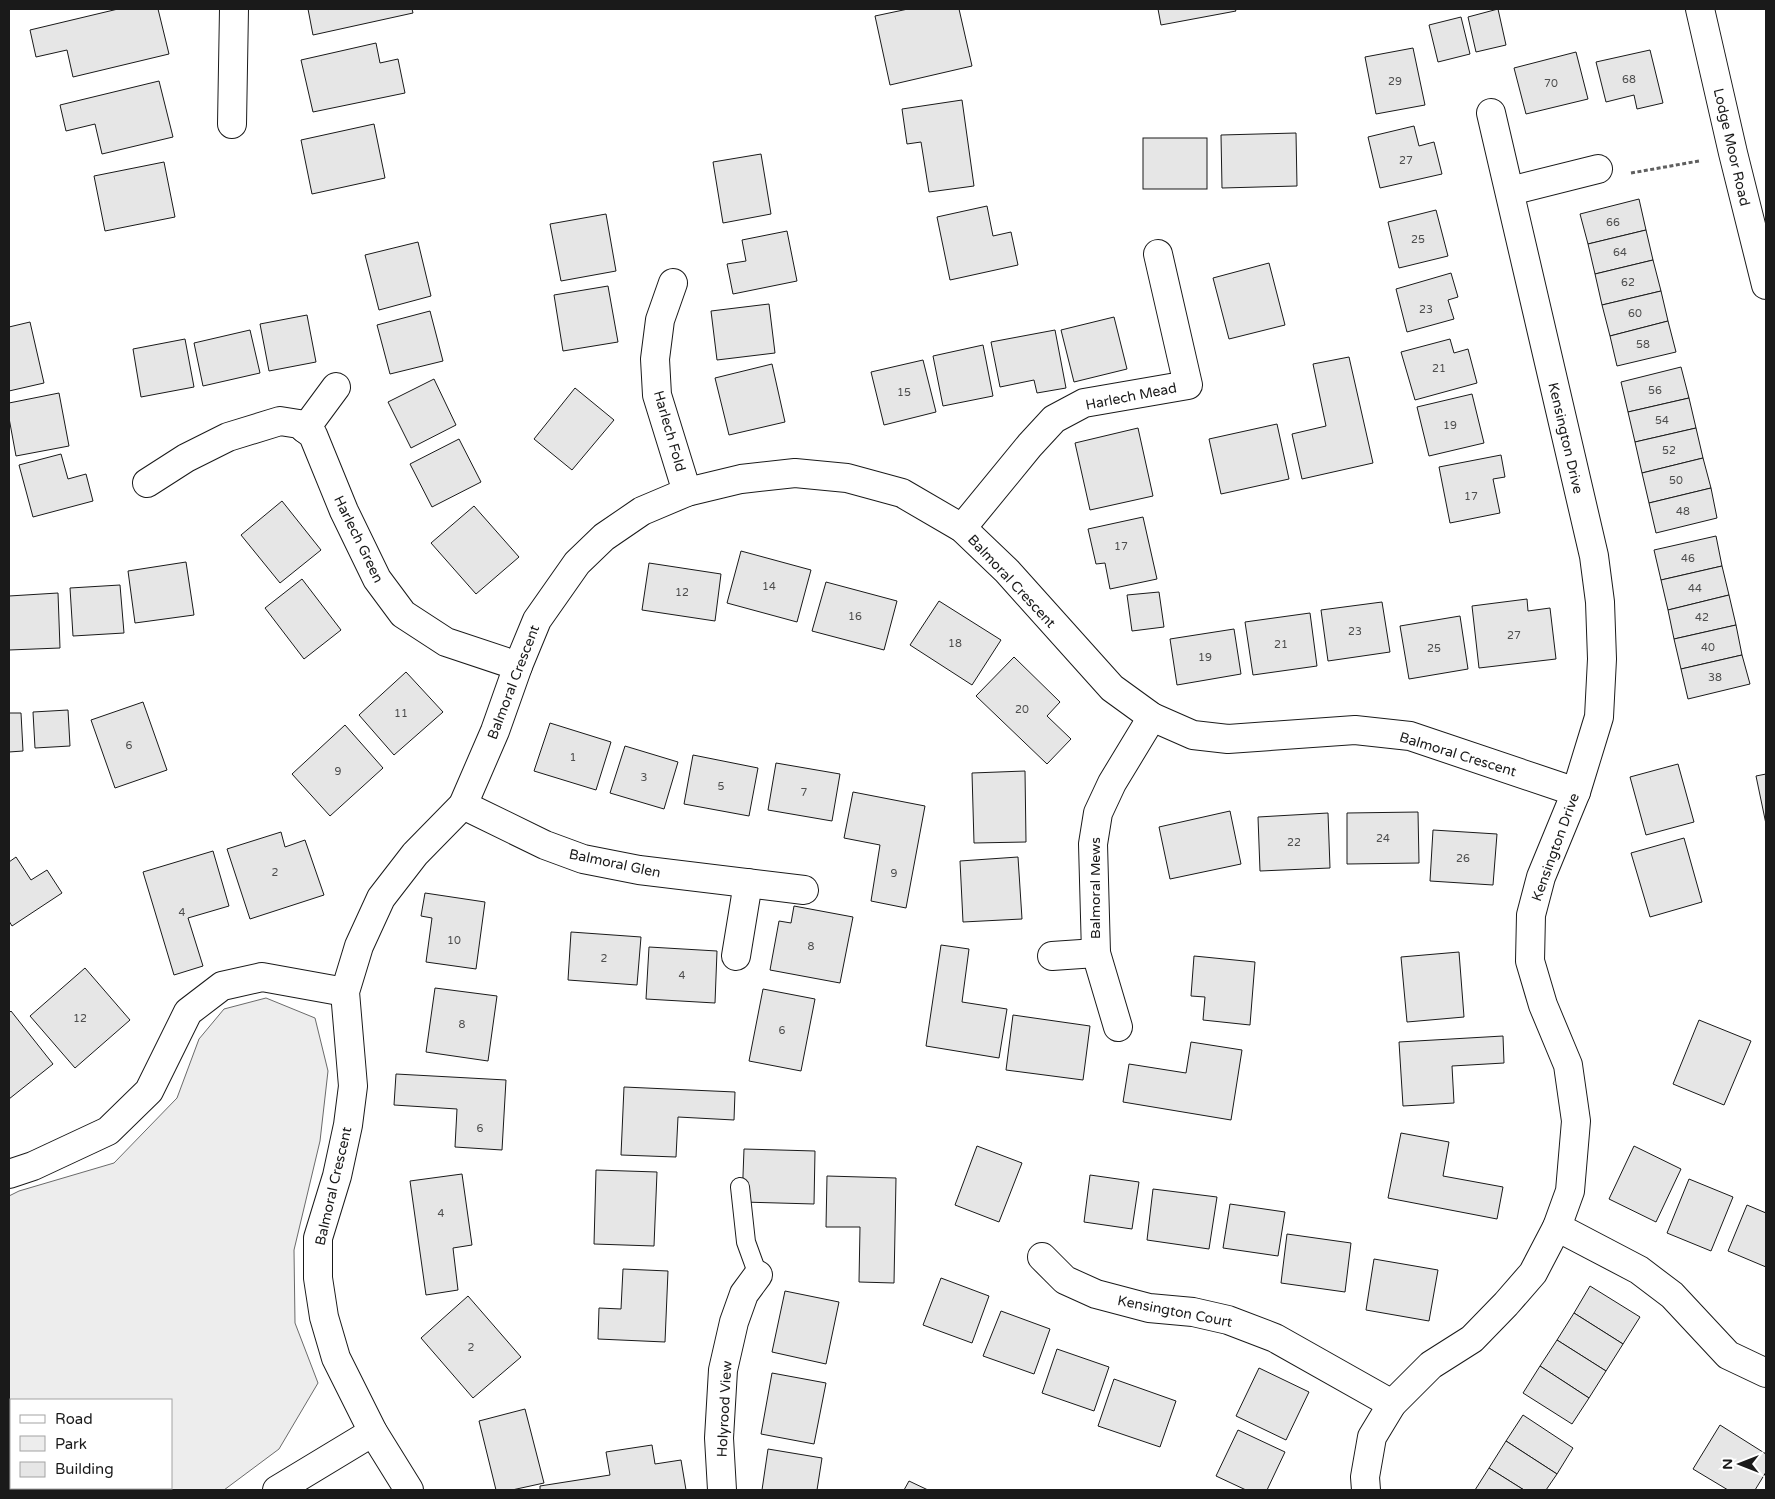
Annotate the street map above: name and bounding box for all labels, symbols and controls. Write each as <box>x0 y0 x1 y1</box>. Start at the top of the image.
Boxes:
house number: 68 <box>1622 73 1636 86</box>
house number: 29 <box>1388 75 1402 88</box>
house number: 70 <box>1544 77 1558 90</box>
street label: Lodge Moor Road <box>1710 87 1753 208</box>
house number: 27 <box>1399 154 1413 167</box>
house number: 66 <box>1606 216 1620 229</box>
house number: 25 <box>1411 233 1425 246</box>
house number: 64 <box>1613 246 1627 259</box>
house number: 62 <box>1621 276 1635 289</box>
house number: 23 <box>1419 303 1433 316</box>
house number: 60 <box>1628 307 1642 320</box>
house number: 58 <box>1636 338 1650 351</box>
house number: 21 <box>1432 362 1446 375</box>
street label: Harlech Mead <box>1084 379 1178 414</box>
street label: Kensington Drive <box>1544 381 1587 496</box>
house number: 56 <box>1648 384 1662 397</box>
house number: 15 <box>897 386 911 399</box>
street label: Harlech Fold <box>650 389 689 474</box>
house number: 54 <box>1655 414 1669 427</box>
house number: 19 <box>1443 419 1457 432</box>
house number: 52 <box>1662 444 1676 457</box>
house number: 50 <box>1669 474 1683 487</box>
house number: 17 <box>1464 490 1478 503</box>
street label: Harlech Green <box>330 493 387 586</box>
house number: 48 <box>1676 505 1690 518</box>
street label: Balmoral Crescent <box>964 531 1060 632</box>
house number: 17 <box>1114 540 1128 553</box>
house number: 46 <box>1681 552 1695 565</box>
house number: 14 <box>762 580 776 593</box>
house number: 44 <box>1688 582 1702 595</box>
house number: 12 <box>675 586 689 599</box>
house number: 16 <box>848 610 862 623</box>
house number: 42 <box>1695 611 1709 624</box>
street label: Balmoral Crescent <box>484 622 543 742</box>
house number: 23 <box>1348 625 1362 638</box>
house number: 27 <box>1507 629 1521 642</box>
house number: 18 <box>948 637 962 650</box>
house number: 21 <box>1274 638 1288 651</box>
house number: 40 <box>1701 641 1715 654</box>
house number: 25 <box>1427 642 1441 655</box>
house number: 19 <box>1198 651 1212 664</box>
house number: 38 <box>1708 671 1722 684</box>
house number: 20 <box>1015 703 1029 716</box>
house number: 11 <box>394 707 408 720</box>
street label: Balmoral Crescent <box>1397 729 1519 781</box>
house number: 6 <box>126 739 133 752</box>
house number: 1 <box>570 751 576 764</box>
house number: 9 <box>335 765 342 778</box>
house number: 3 <box>641 771 648 784</box>
house number: 5 <box>718 780 725 793</box>
house number: 7 <box>801 786 808 799</box>
street label: Kensington Drive <box>1528 791 1583 904</box>
house number: 24 <box>1376 832 1390 845</box>
house number: 22 <box>1287 836 1301 849</box>
street label: Balmoral Mews <box>1087 837 1104 939</box>
street label: Balmoral Glen <box>567 845 662 882</box>
house number: 26 <box>1456 852 1470 865</box>
house number: 2 <box>272 866 279 879</box>
house number: 9 <box>891 867 898 880</box>
house number: 4 <box>179 906 186 919</box>
house number: 10 <box>447 934 461 947</box>
house number: 8 <box>808 940 815 953</box>
house number: 2 <box>601 952 608 965</box>
house number: 4 <box>679 969 686 982</box>
house number: 12 <box>73 1012 87 1025</box>
house number: 8 <box>459 1018 466 1031</box>
house number: 6 <box>779 1024 786 1037</box>
house number: 6 <box>477 1122 484 1135</box>
street label: Balmoral Crescent <box>312 1125 356 1247</box>
house number: 4 <box>438 1207 445 1220</box>
street label: Kensington Court <box>1116 1292 1234 1331</box>
house number: 2 <box>468 1341 475 1354</box>
street label: Holyrood View <box>713 1360 736 1458</box>
legend <box>10 1399 172 1489</box>
text: Road <box>55 1410 93 1428</box>
text: Park <box>55 1435 87 1453</box>
north arrow <box>1715 1439 1765 1489</box>
text: N <box>1719 1458 1736 1470</box>
text: Building <box>55 1460 114 1478</box>

